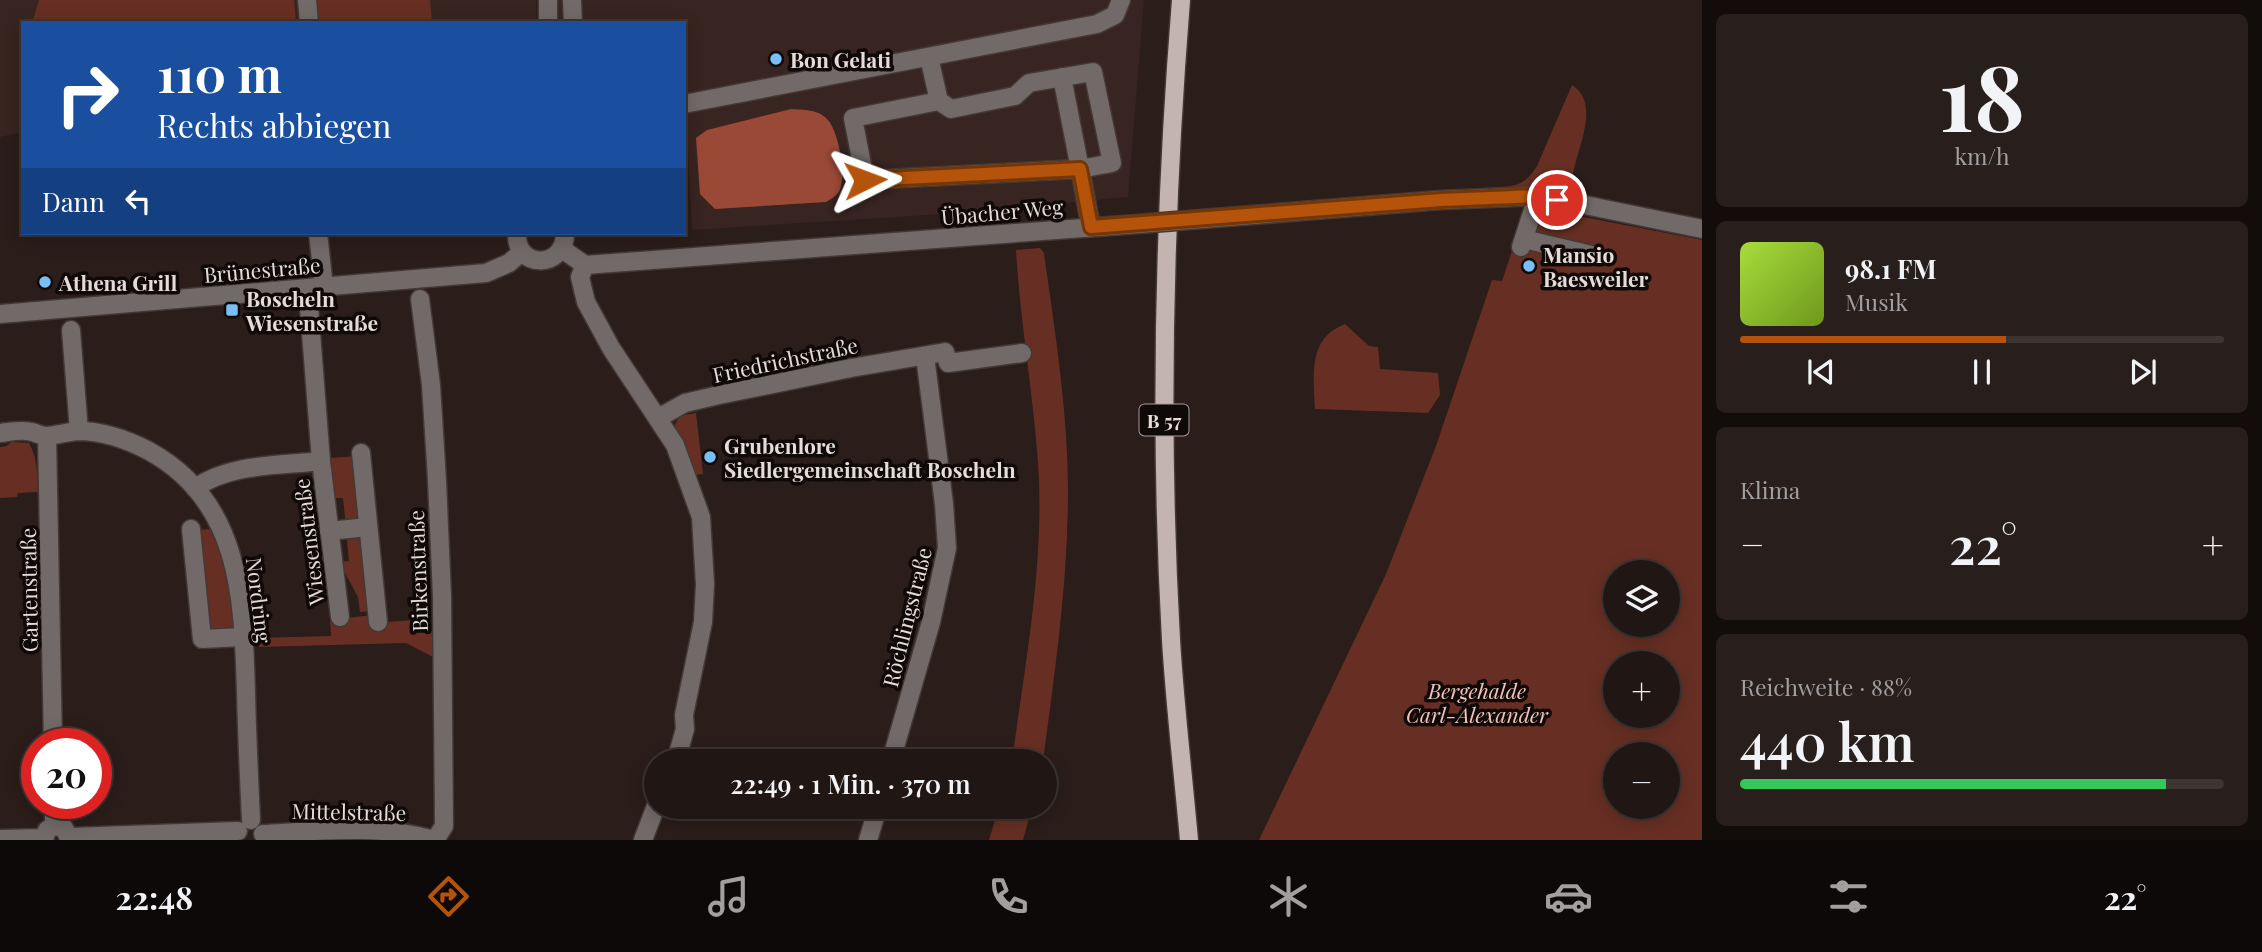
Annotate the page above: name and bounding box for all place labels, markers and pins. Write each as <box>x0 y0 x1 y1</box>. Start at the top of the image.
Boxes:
place label: Bon Gelati <box>790 45 892 73</box>
marker: Bon Gelati <box>768 51 784 67</box>
pin <box>1527 170 1587 230</box>
place label: Mansio Baesweiler <box>1543 240 1648 292</box>
marker: Mansio Baesweiler <box>1521 258 1537 274</box>
place label: Athena Grill <box>58 268 178 296</box>
marker: Athena Grill <box>37 274 53 290</box>
place label: Boscheln Wiesenstraße <box>245 284 378 336</box>
marker: Boscheln Wiesenstraße <box>224 302 240 318</box>
place label: Grubenlore Siedlergemeinschaft Boscheln <box>724 431 1016 483</box>
marker: Grubenlore Siedlergemeinschaft Boscheln <box>702 449 718 465</box>

